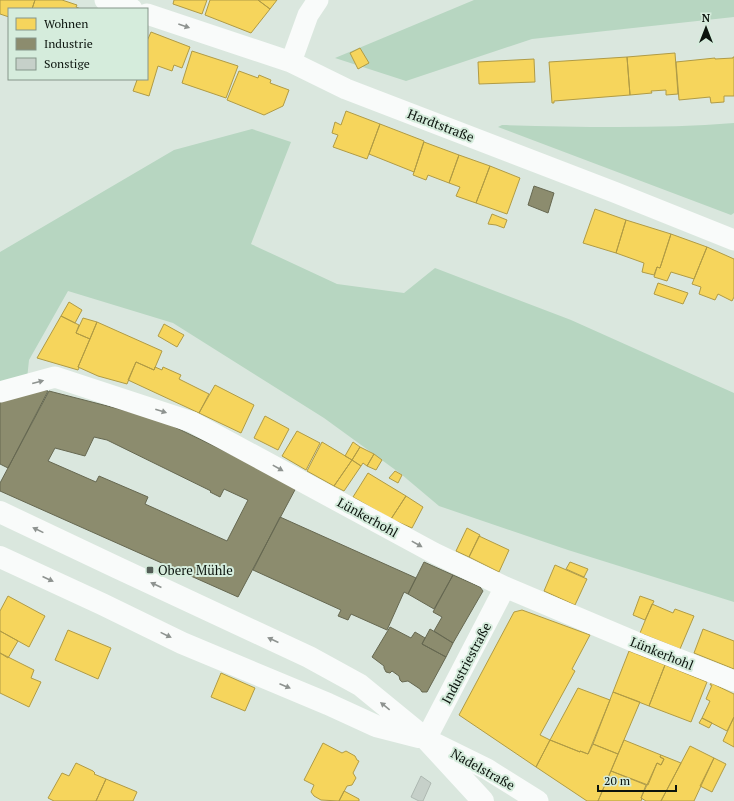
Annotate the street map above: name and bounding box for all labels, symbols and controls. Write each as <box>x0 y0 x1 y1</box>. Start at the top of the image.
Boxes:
legend <box>8 8 148 80</box>
north arrow <box>686 8 726 48</box>
text: N <box>702 11 711 25</box>
text: Wohnen <box>44 16 88 31</box>
one-way arrow <box>178 24 190 30</box>
text: Industrie <box>44 36 93 51</box>
text: Sonstige <box>44 56 90 71</box>
street label: Hardtstraße <box>405 104 477 146</box>
one-way arrow <box>31 378 44 384</box>
one-way arrow <box>156 409 168 415</box>
one-way arrow <box>272 465 284 471</box>
street label: Lünkerhohl <box>334 493 402 541</box>
one-way arrow <box>32 527 43 533</box>
one-way arrow <box>411 540 423 547</box>
place label: Obere Mühle <box>158 561 233 579</box>
marker: Obere Mühle <box>145 565 155 575</box>
one-way arrow <box>42 576 54 582</box>
one-way arrow <box>150 582 161 588</box>
street label: Industriestraße <box>437 619 495 707</box>
one-way arrow <box>160 632 171 638</box>
street label: Lünkerhohl <box>628 632 696 674</box>
one-way arrow <box>268 637 279 643</box>
one-way arrow <box>280 683 291 689</box>
one-way arrow <box>380 701 390 710</box>
street label: Nadelstraße <box>448 744 518 794</box>
scale bar <box>598 767 676 793</box>
text: 20 m <box>604 773 631 788</box>

